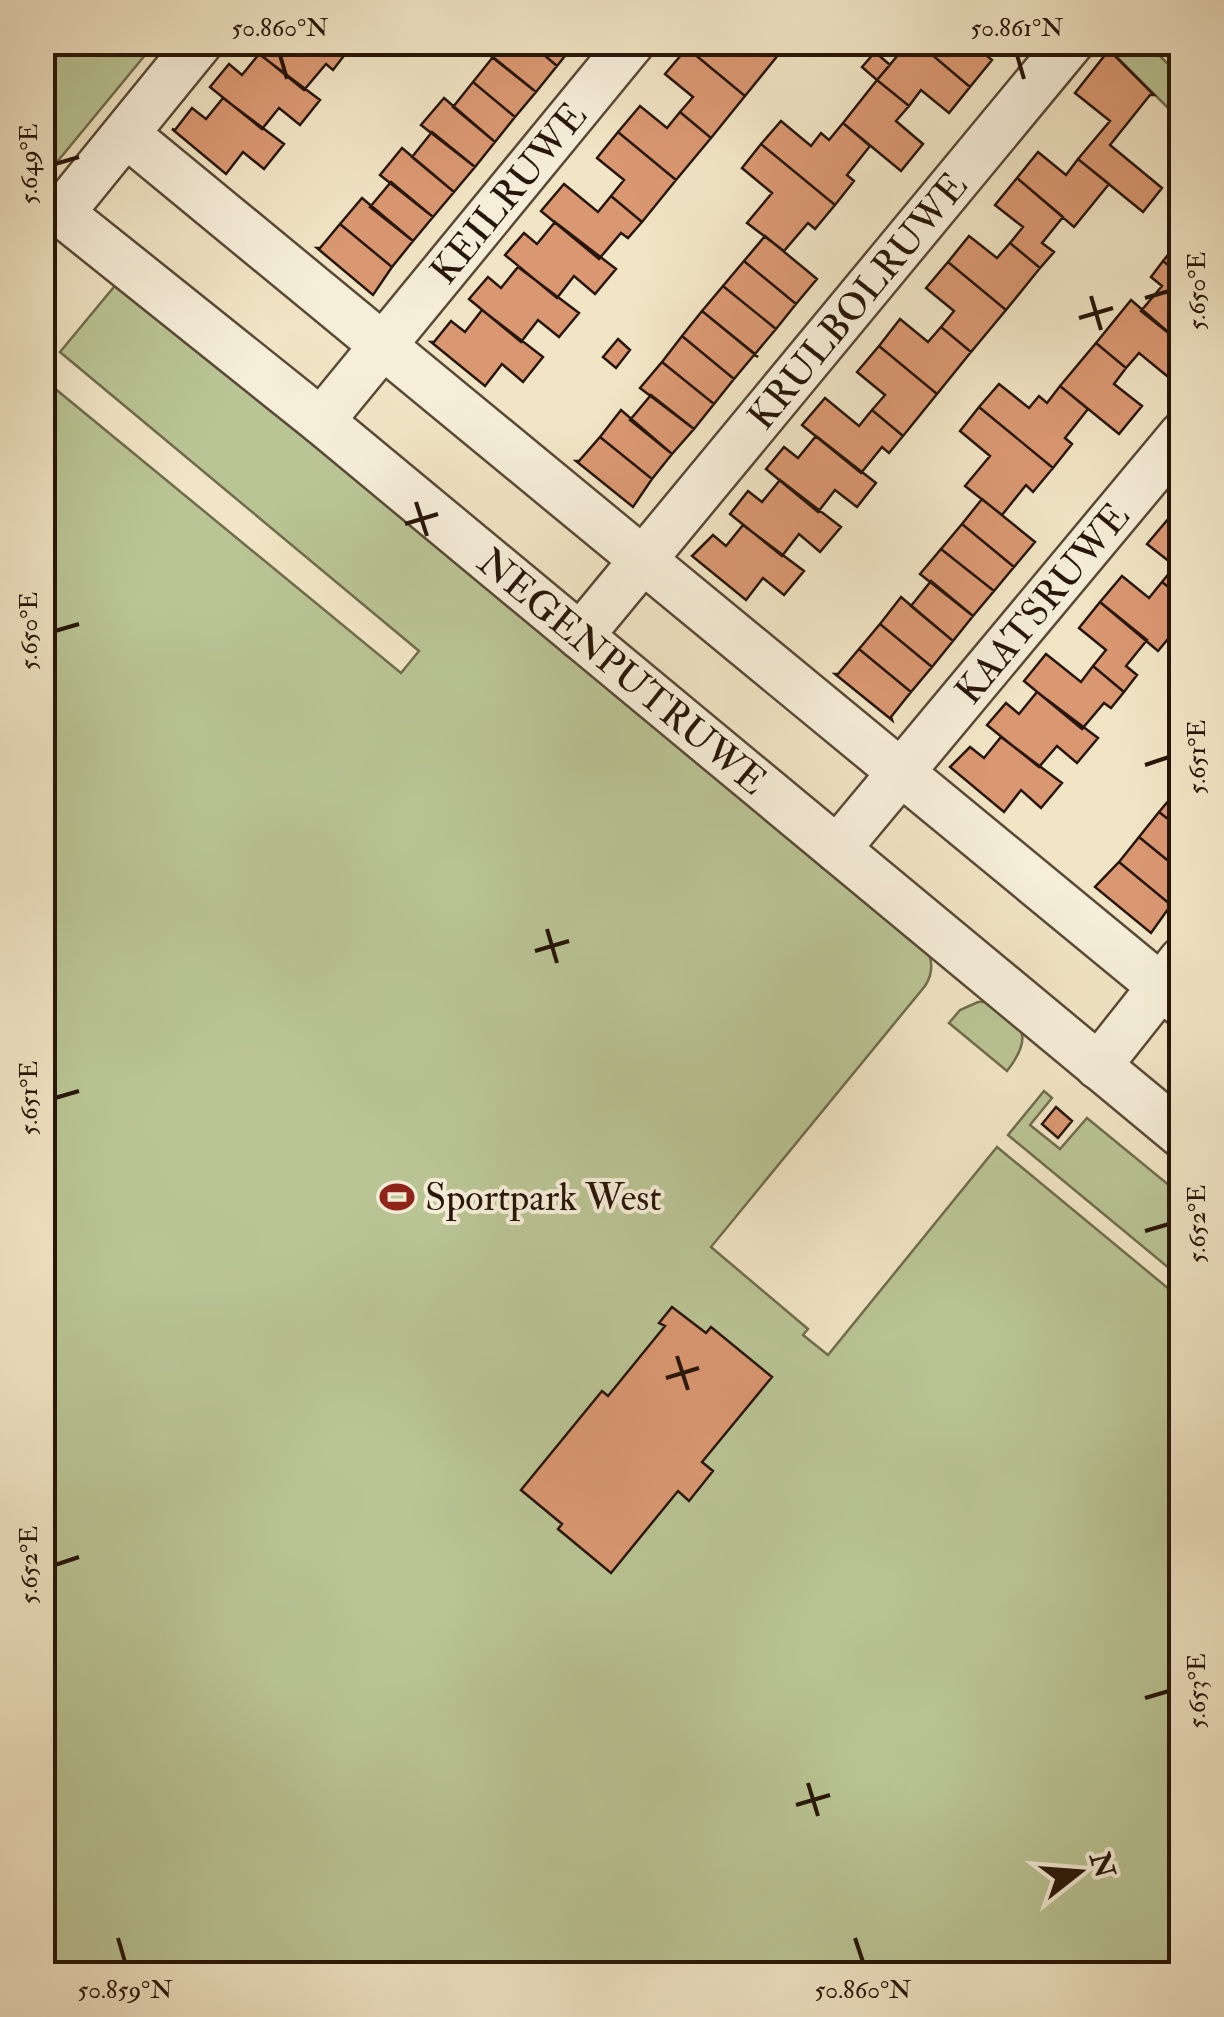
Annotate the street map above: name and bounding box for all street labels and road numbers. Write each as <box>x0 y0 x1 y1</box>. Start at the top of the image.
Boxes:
street label: KEILRUWE <box>420 93 598 294</box>
street label: KRULBOLRUWE <box>738 163 978 440</box>
street label: KAATSRUWE <box>945 494 1140 714</box>
street label: NEGENPUTRUWE <box>468 538 776 806</box>

